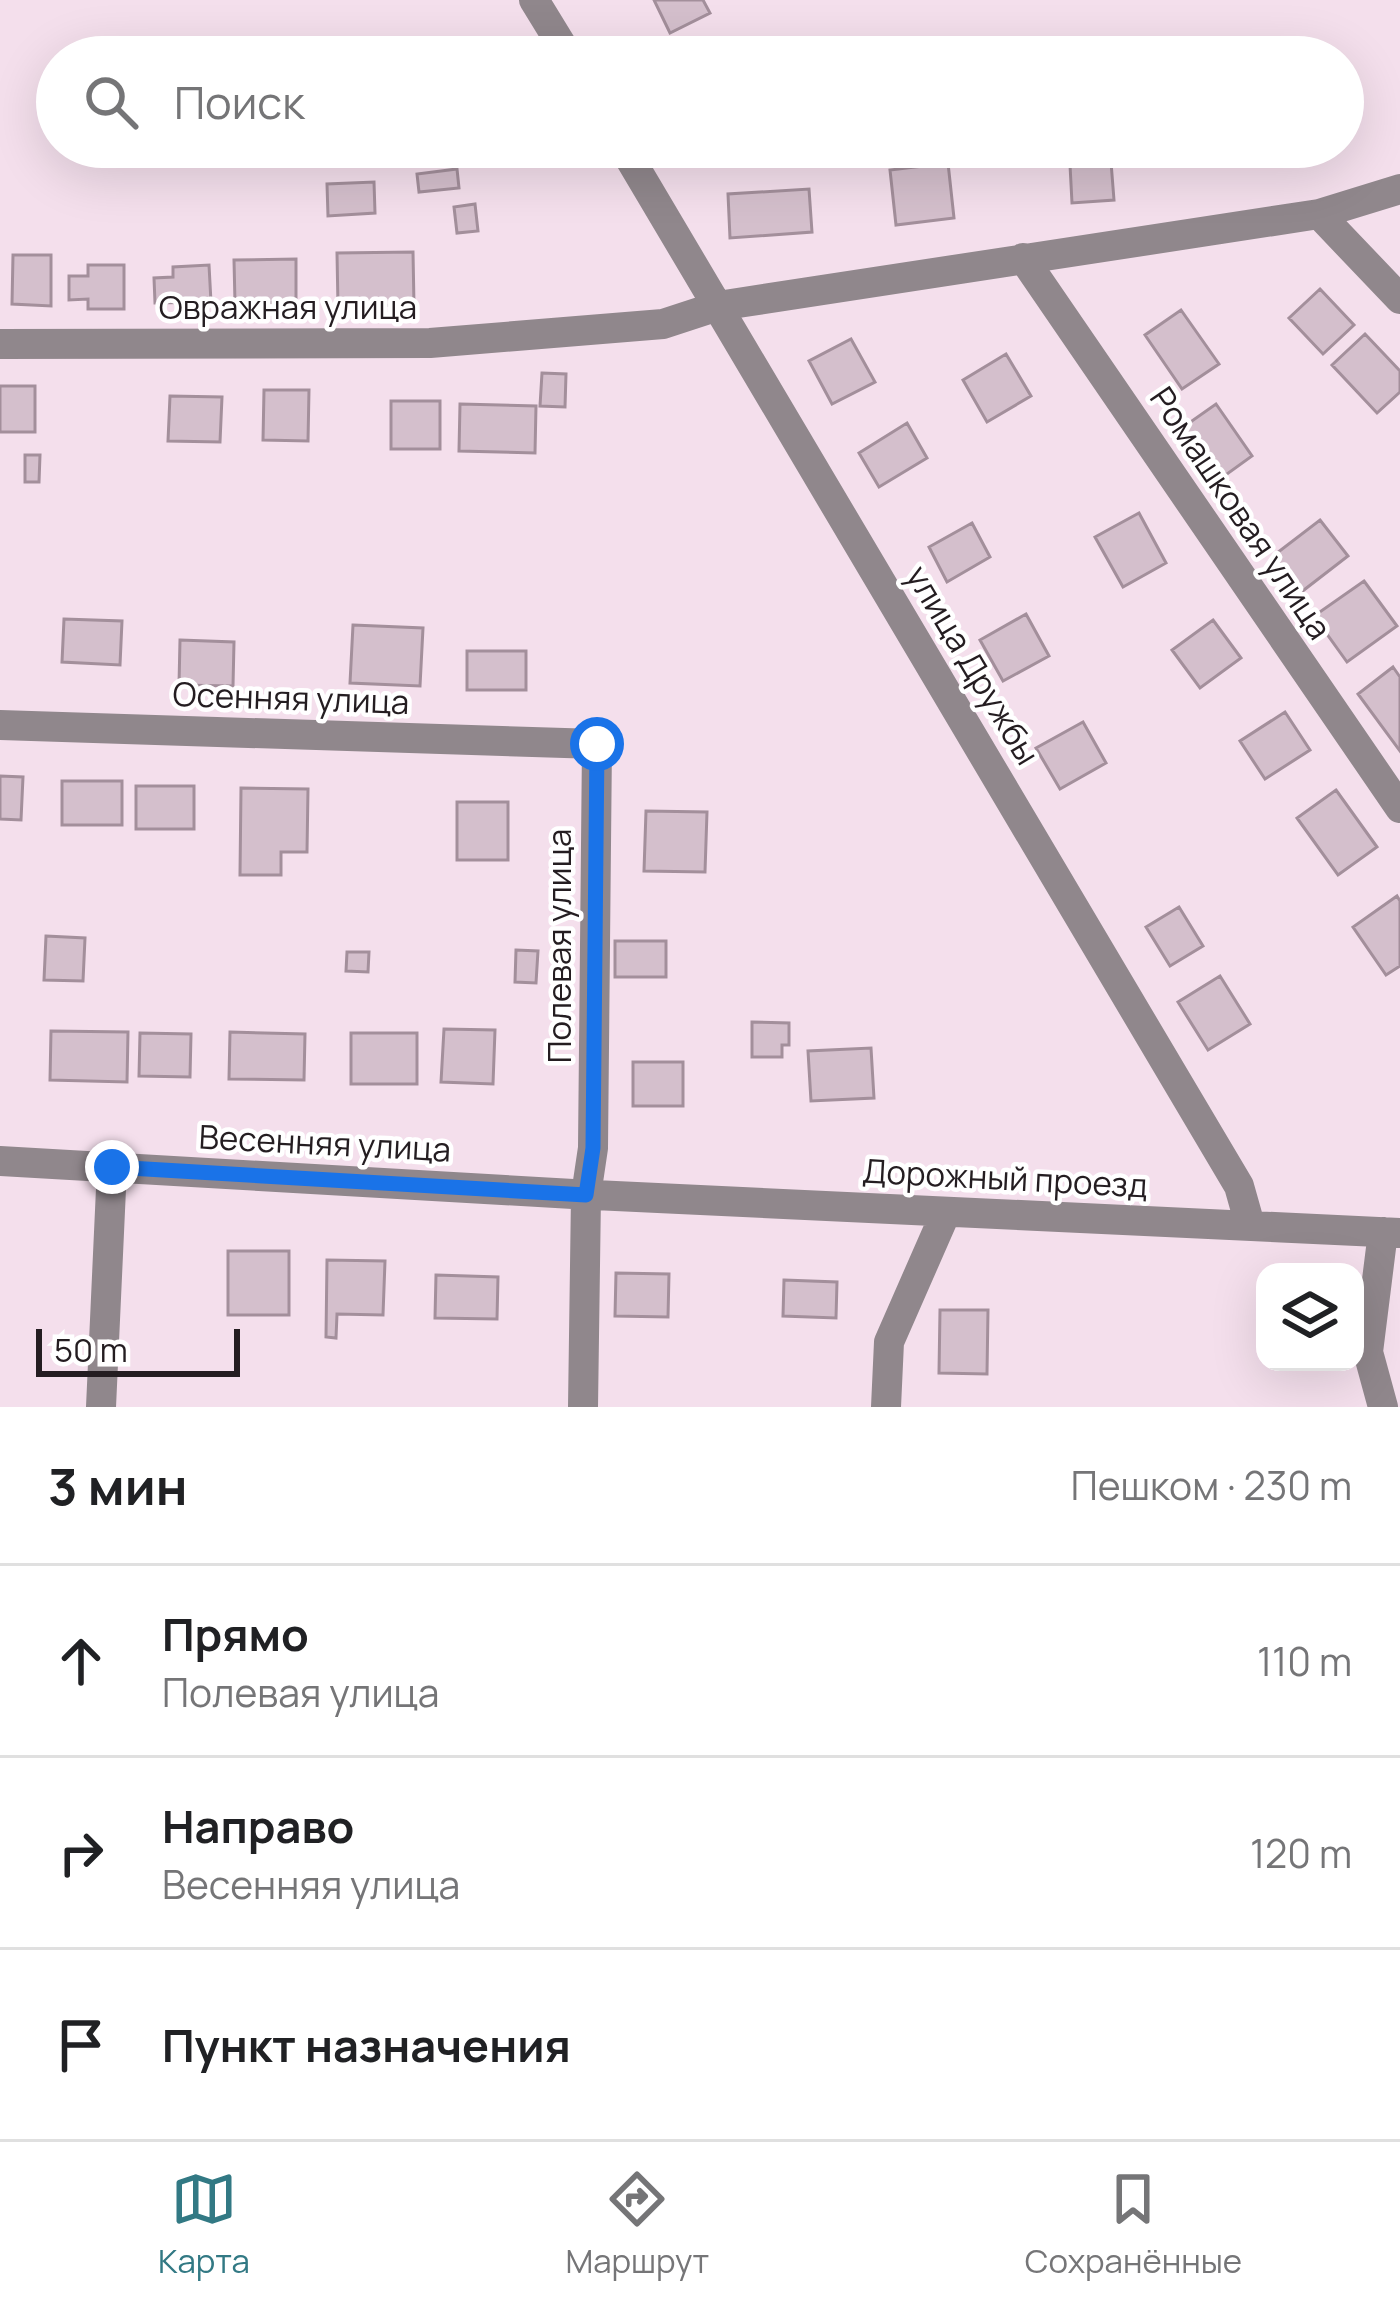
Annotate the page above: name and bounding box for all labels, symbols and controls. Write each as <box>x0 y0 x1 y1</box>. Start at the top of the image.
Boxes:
search box <box>36 36 1364 168</box>
icon: search <box>78 69 144 135</box>
text: Поиск <box>174 71 305 133</box>
street label: Овражная улица <box>159 284 417 329</box>
street label: Ромашковая улица <box>1140 378 1343 648</box>
street label: улица Дружбы <box>896 557 1051 773</box>
street label: Осенняя улица <box>172 671 410 724</box>
route start <box>570 717 624 771</box>
street label: Полевая улица <box>536 829 581 1063</box>
street label: Весенняя улица <box>198 1113 452 1172</box>
route end <box>85 1140 139 1194</box>
street label: Дорожный проезд <box>861 1148 1149 1207</box>
map controls <box>1256 1263 1364 1371</box>
button: layers <box>1256 1263 1364 1371</box>
scale bar <box>36 1323 240 1376</box>
text: 50 m <box>54 1327 128 1372</box>
text: 3 мин <box>48 1451 188 1520</box>
text: Пешком · 230 m <box>1071 1458 1352 1512</box>
text: Прямо <box>162 1603 309 1665</box>
icon: ahead <box>48 1628 114 1694</box>
text: 110 m <box>1257 1634 1352 1688</box>
text: Полевая улица <box>162 1665 439 1719</box>
text: Направо <box>162 1795 354 1857</box>
icon: right <box>48 1820 114 1886</box>
text: 120 m <box>1250 1826 1352 1880</box>
text: Весенняя улица <box>162 1857 460 1911</box>
icon: arrive <box>48 2012 114 2078</box>
text: Пункт назначения <box>162 2014 571 2076</box>
tab: Карта <box>158 2166 250 2283</box>
tab: Маршрут <box>565 2166 709 2283</box>
tab: Сохранённые <box>1025 2166 1242 2283</box>

